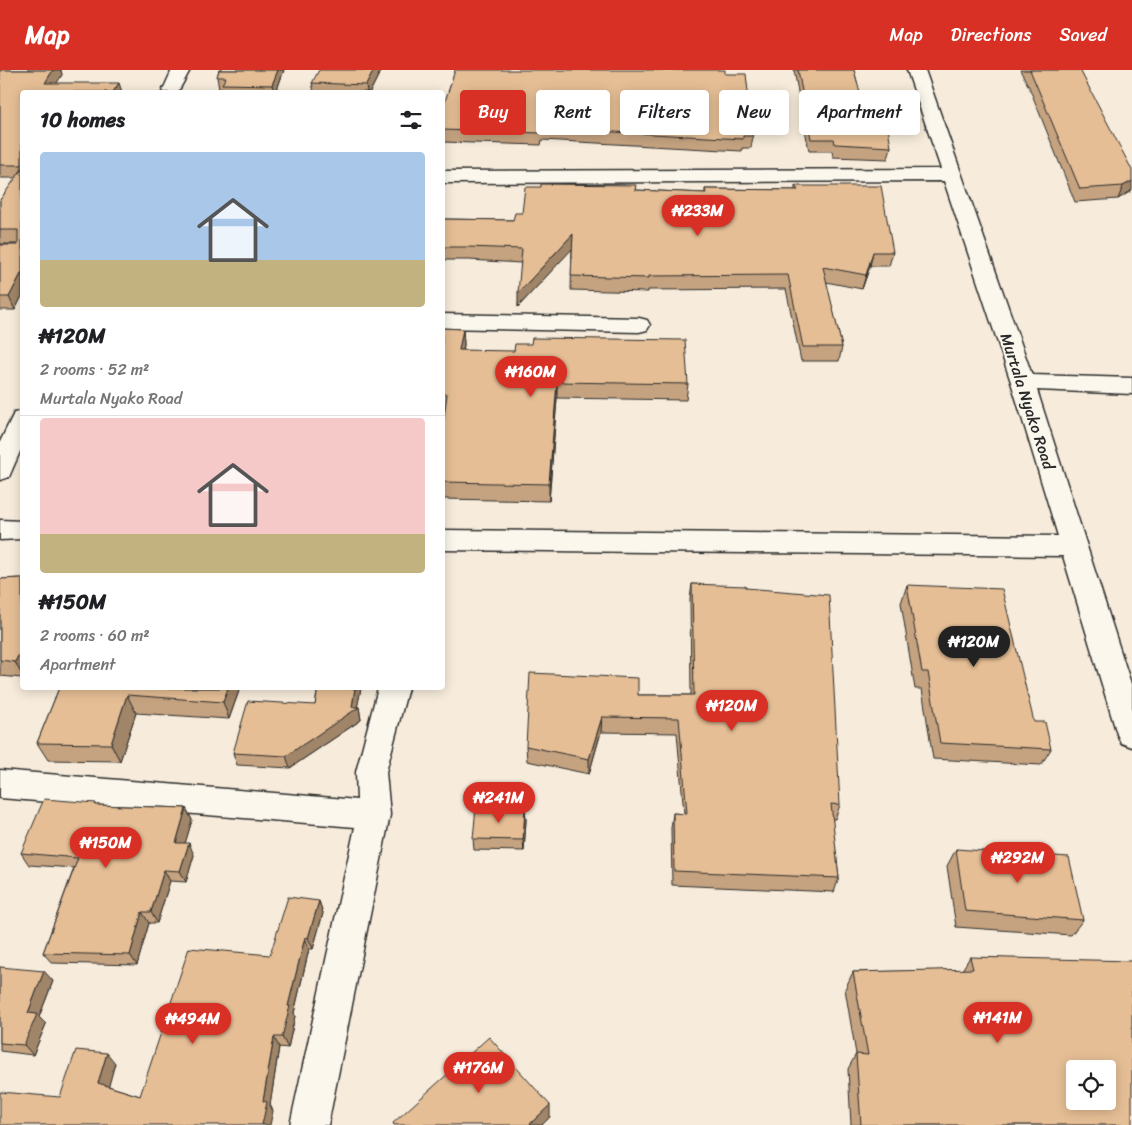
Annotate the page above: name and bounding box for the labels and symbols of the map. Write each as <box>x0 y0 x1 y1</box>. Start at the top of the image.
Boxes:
pin: ₦233M <box>663 194 733 237</box>
street label: Murtala Nyako Road <box>992 329 1064 475</box>
pin: ₦160M <box>496 356 566 398</box>
pin: ₦120M <box>939 626 1009 668</box>
pin: ₦120M <box>697 690 767 732</box>
pin: ₦241M <box>464 782 534 824</box>
pin: ₦150M <box>71 826 141 869</box>
pin: ₦292M <box>983 842 1053 884</box>
pin: ₦494M <box>158 1002 228 1045</box>
pin: ₦141M <box>963 1002 1033 1044</box>
pin: ₦176M <box>444 1052 514 1094</box>

